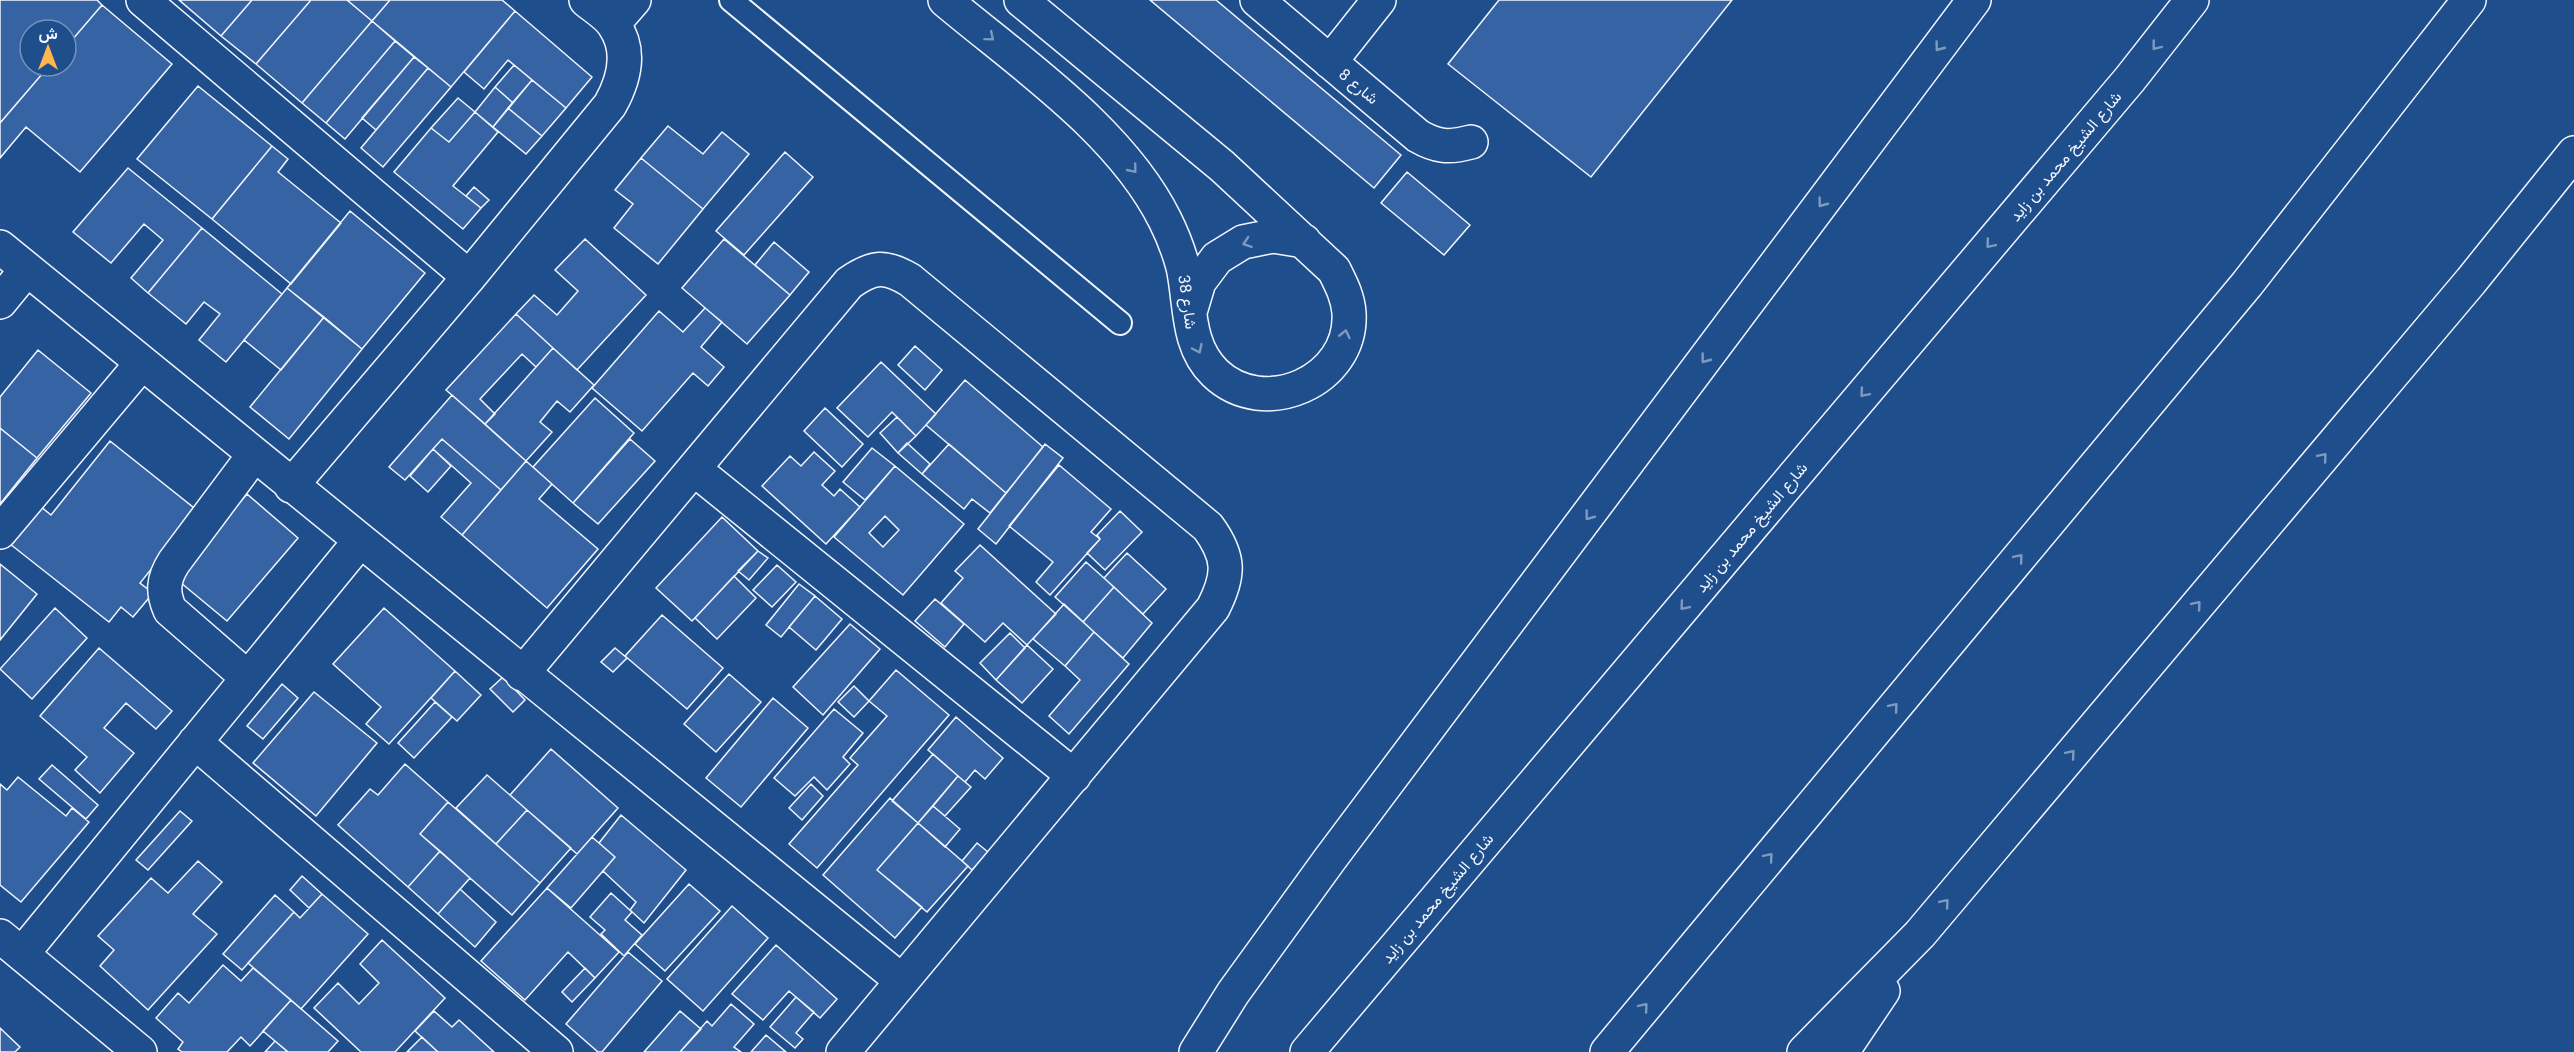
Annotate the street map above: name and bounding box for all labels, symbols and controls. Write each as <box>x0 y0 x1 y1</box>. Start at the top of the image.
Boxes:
north arrow <box>18 18 78 78</box>
text: ش <box>38 23 58 48</box>
one-way arrow <box>983 30 994 41</box>
one-way arrow <box>2152 39 2163 50</box>
one-way arrow <box>1935 40 1946 51</box>
street label: شارع 8 <box>1332 64 1383 112</box>
street label: شارع الشيخ محمد بن زايد <box>2005 87 2129 228</box>
one-way arrow <box>1126 162 1137 173</box>
one-way arrow <box>1818 197 1829 208</box>
one-way arrow <box>1242 236 1252 248</box>
one-way arrow <box>1986 237 1997 248</box>
street label: شارع 38 <box>1169 274 1202 331</box>
one-way arrow <box>1338 329 1351 339</box>
one-way arrow <box>1191 343 1203 354</box>
one-way arrow <box>1702 353 1713 364</box>
one-way arrow <box>1861 386 1872 397</box>
one-way arrow <box>2316 453 2327 464</box>
street label: شارع الشيخ محمد بن زايد <box>1691 458 1815 599</box>
one-way arrow <box>1585 509 1596 520</box>
one-way arrow <box>2012 553 2023 564</box>
one-way arrow <box>1680 599 1691 610</box>
one-way arrow <box>2190 601 2201 612</box>
one-way arrow <box>1887 703 1898 714</box>
one-way arrow <box>2064 750 2075 761</box>
street label: شارع الشيخ محمد بن زايد <box>1377 829 1501 970</box>
one-way arrow <box>1762 853 1773 864</box>
one-way arrow <box>1938 899 1949 910</box>
one-way arrow <box>1637 1003 1648 1014</box>

